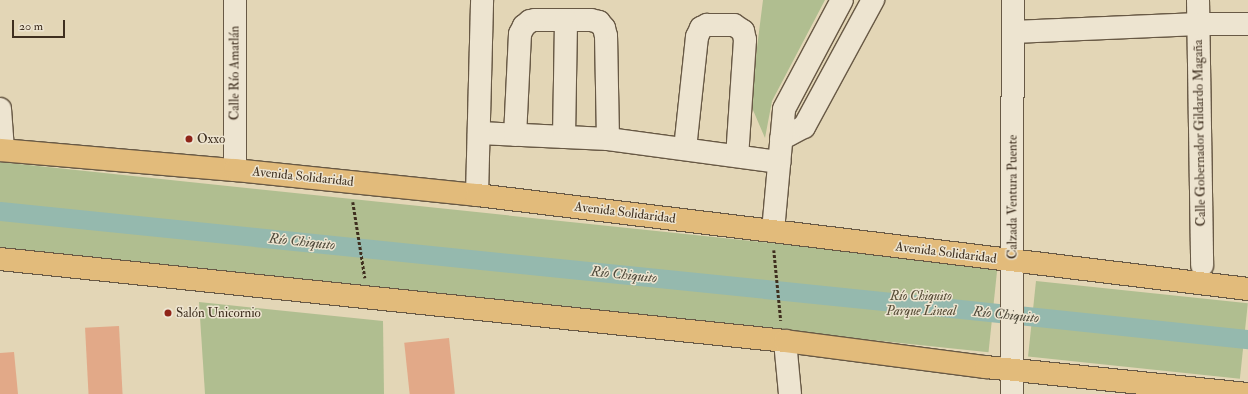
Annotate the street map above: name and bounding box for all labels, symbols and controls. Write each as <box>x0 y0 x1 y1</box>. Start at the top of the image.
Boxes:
scale bar <box>14 12 67 38</box>
text: 20 m <box>19 19 43 34</box>
street label: Calle Río Amatlán <box>227 26 243 120</box>
street label: Calle Gobernador Gildardo Magaña <box>1191 39 1209 227</box>
place label: Oxxo <box>197 131 225 147</box>
marker: Oxxo <box>184 134 194 144</box>
street label: Calzada Ventura Puente <box>1005 135 1021 259</box>
street label: Avenida Solidaridad <box>252 164 354 190</box>
street label: Avenida Solidaridad <box>574 199 676 227</box>
water label: Río Chiquito <box>268 230 336 254</box>
street label: Avenida Solidaridad <box>895 239 997 267</box>
water label: Río Chiquito <box>590 263 658 287</box>
park label: Río Chiquito Parque Lineal <box>886 289 956 320</box>
water label: Río Chiquito <box>972 303 1040 327</box>
place label: Salón Unicornio <box>176 305 261 321</box>
marker: Salón Unicornio <box>163 308 173 318</box>

